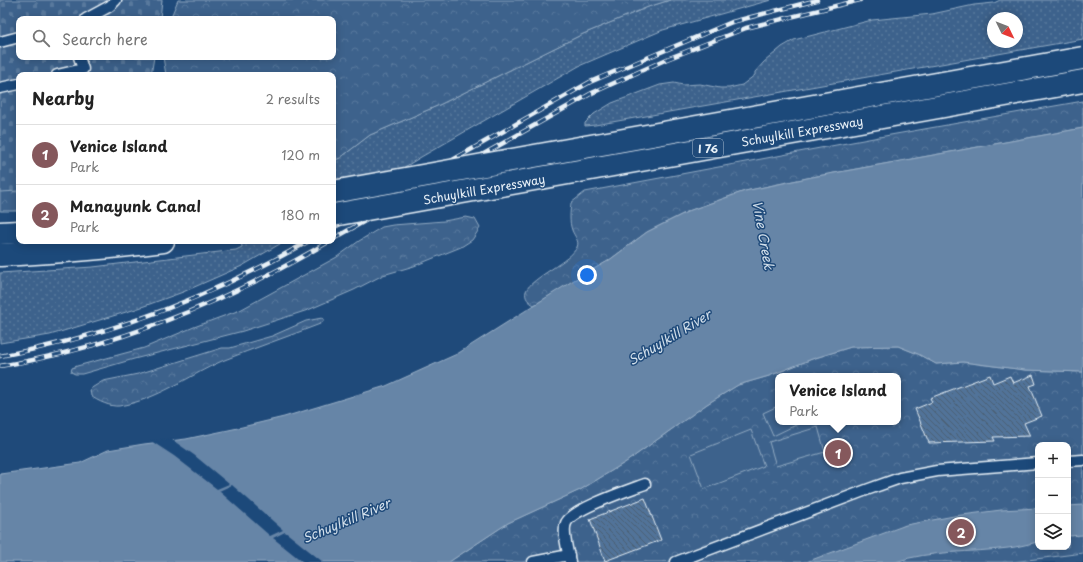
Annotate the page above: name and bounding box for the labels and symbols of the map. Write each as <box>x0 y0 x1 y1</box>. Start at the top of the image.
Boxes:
north arrow <box>987 12 1023 48</box>
street label: Schuylkill Expressway <box>740 111 864 151</box>
road number: I 76 <box>693 139 723 157</box>
street label: Schuylkill Expressway <box>422 169 546 209</box>
water label: Vine Creek <box>749 199 780 272</box>
your location <box>577 265 597 285</box>
water label: Schuylkill River <box>624 304 716 369</box>
pin: 1 <box>825 438 851 468</box>
water label: Schuylkill River <box>299 492 395 547</box>
pin: 2 <box>948 517 974 547</box>

